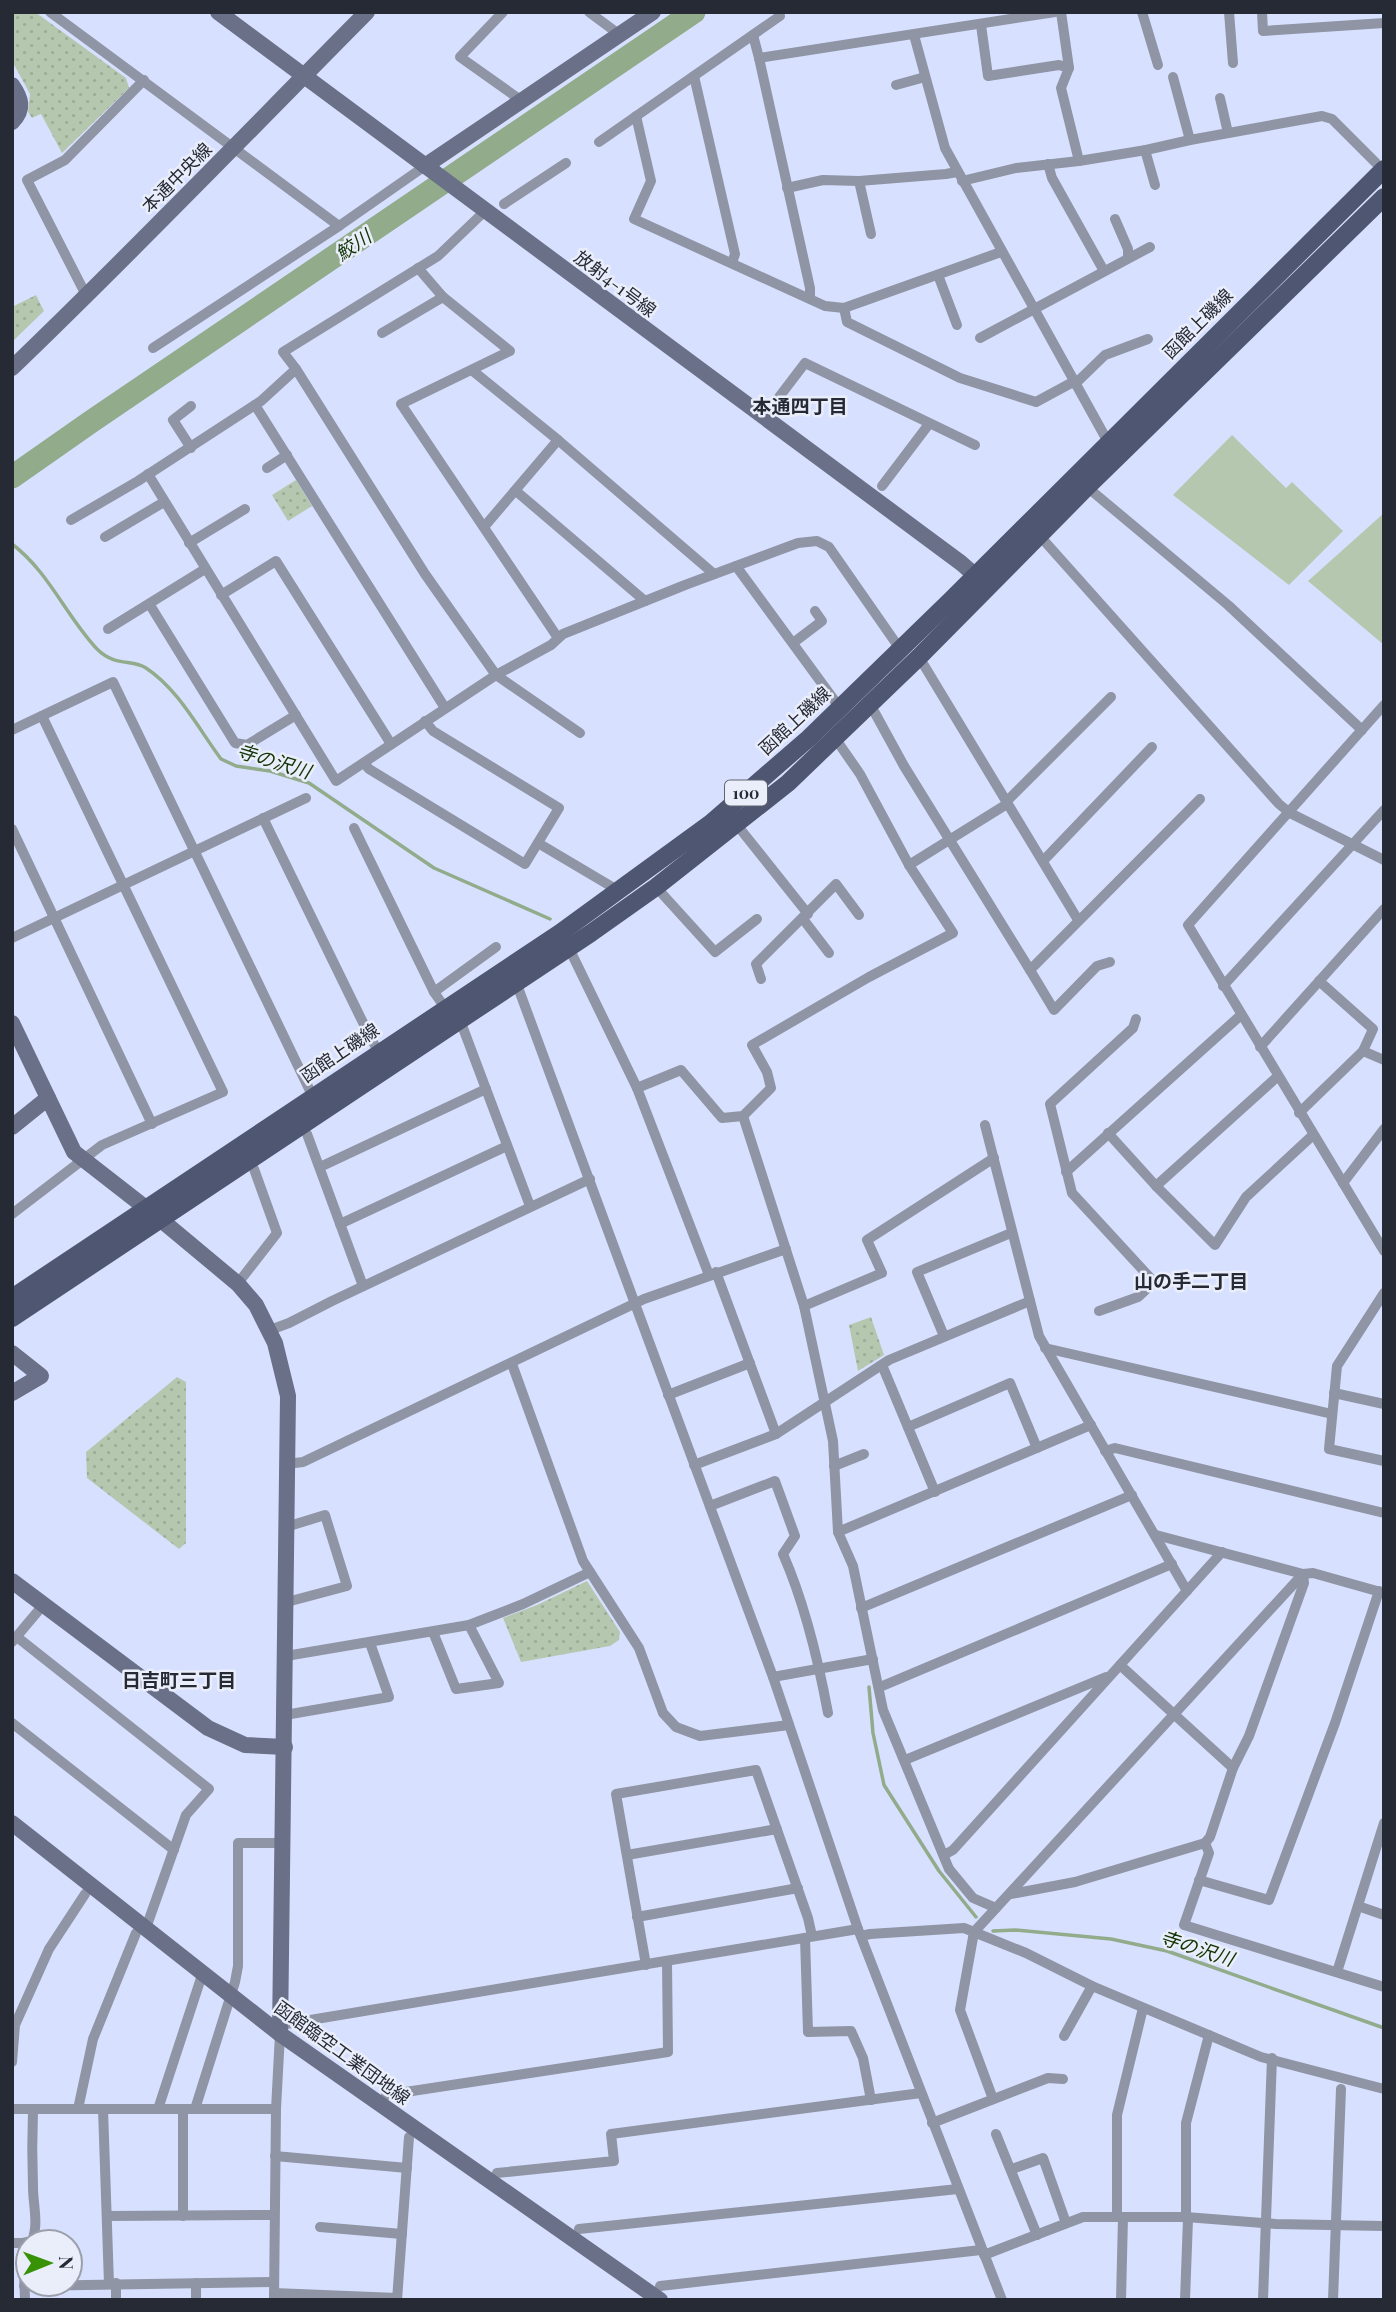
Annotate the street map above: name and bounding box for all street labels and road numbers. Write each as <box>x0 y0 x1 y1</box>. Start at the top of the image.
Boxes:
street label: 本通中央線 <box>136 137 217 218</box>
street label: 放射4-1号線 <box>570 245 661 322</box>
street label: 函館上磯線 <box>1157 283 1238 364</box>
street label: 函館上磯線 <box>753 681 835 760</box>
road number: 100 <box>725 780 767 806</box>
street label: 函館上磯線 <box>295 1017 383 1087</box>
street label: 函館臨空工業団地線 <box>270 1995 415 2110</box>

